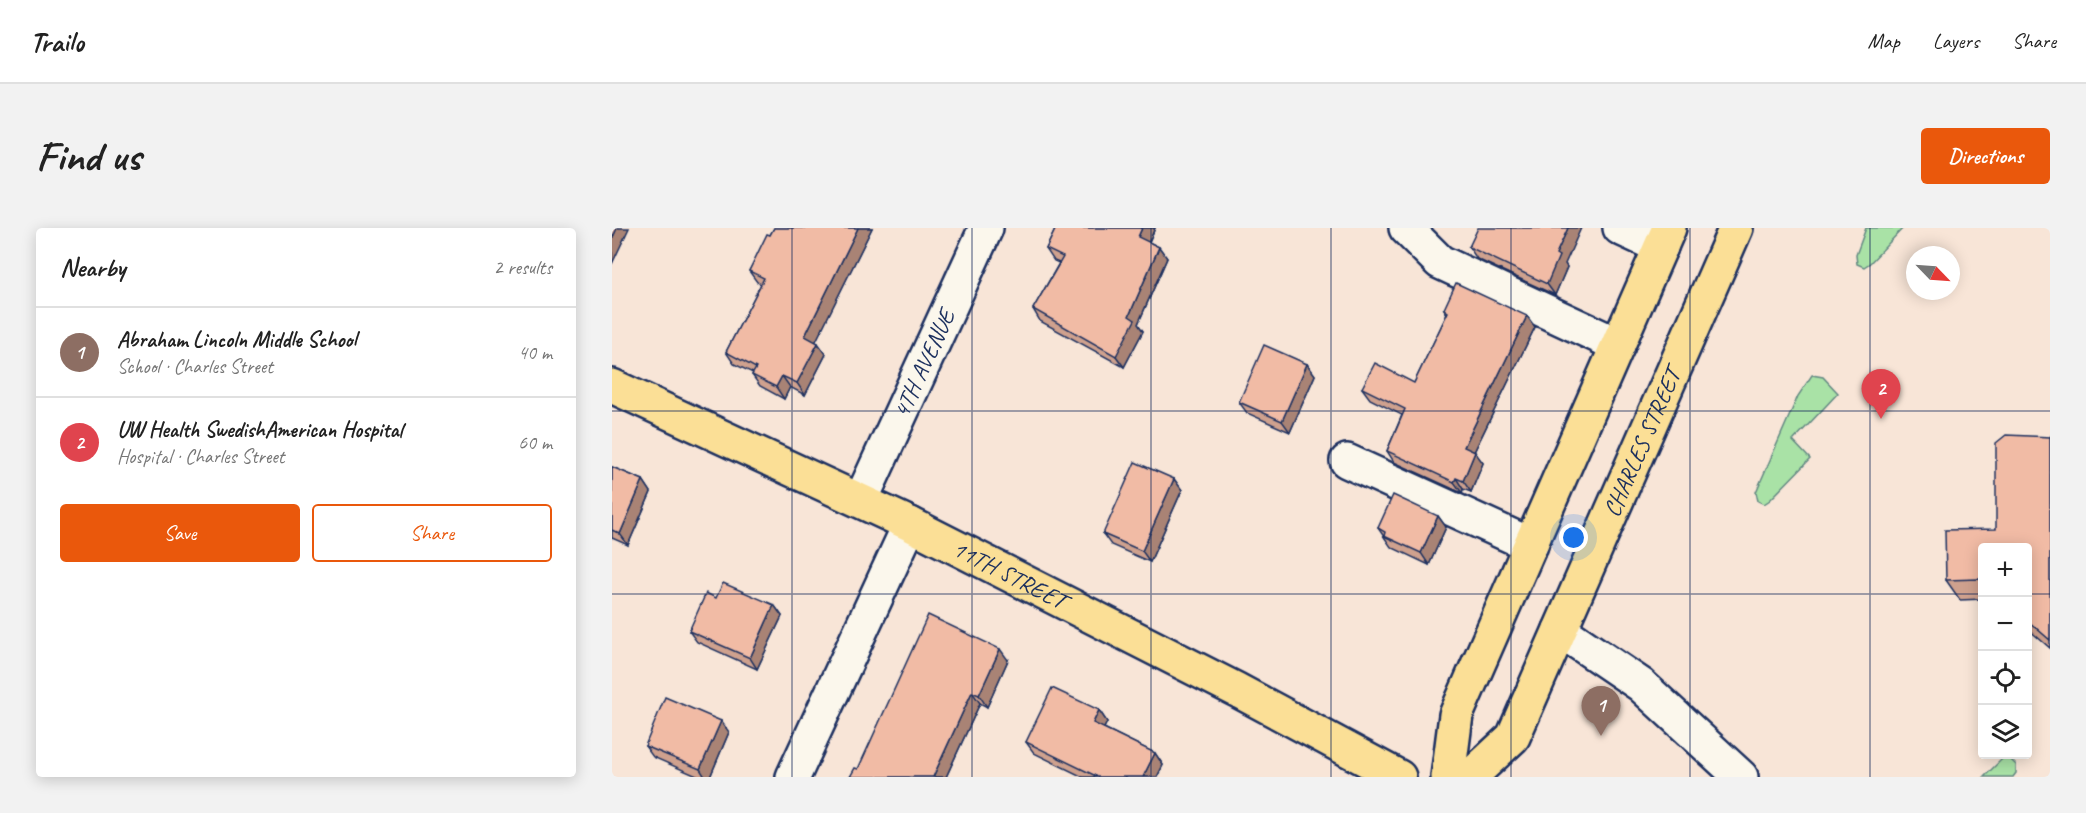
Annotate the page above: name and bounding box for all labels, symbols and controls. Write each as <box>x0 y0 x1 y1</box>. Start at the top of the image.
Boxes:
text: Trailo <box>30 24 84 59</box>
text: Map <box>1867 28 1900 54</box>
text: Layers <box>1933 28 1979 54</box>
text: Share <box>2012 28 2056 54</box>
button: Directions <box>1921 128 2050 184</box>
text: Find us <box>36 130 141 183</box>
north arrow <box>1906 246 1960 300</box>
text: Nearby <box>60 251 125 284</box>
text: 2 results <box>493 255 552 280</box>
street label: 4TH AVENUE <box>886 302 963 422</box>
text: Abraham Lincoln Middle School <box>117 326 356 354</box>
text: 1 <box>75 340 84 365</box>
text: 40 m <box>518 340 552 365</box>
text: School · Charles Street <box>117 354 273 379</box>
street label: CHARLES STREET <box>1596 359 1690 521</box>
pin: 2 <box>1862 370 1900 419</box>
text: UW Health SwedishAmerican Hospital <box>117 416 403 444</box>
text: 2 <box>75 430 84 455</box>
text: 60 m <box>518 430 552 455</box>
text: Hospital · Charles Street <box>117 444 284 469</box>
button: Save <box>60 504 300 562</box>
button: Share <box>312 504 552 562</box>
your location <box>1559 523 1588 552</box>
street label: 11TH STREET <box>948 533 1076 618</box>
map controls <box>1978 543 2032 759</box>
button: + <box>1978 543 2032 597</box>
button: − <box>1978 597 2032 651</box>
button: locate <box>1978 651 2032 705</box>
pin: 1 <box>1582 686 1620 736</box>
button: layers <box>1978 705 2032 759</box>

